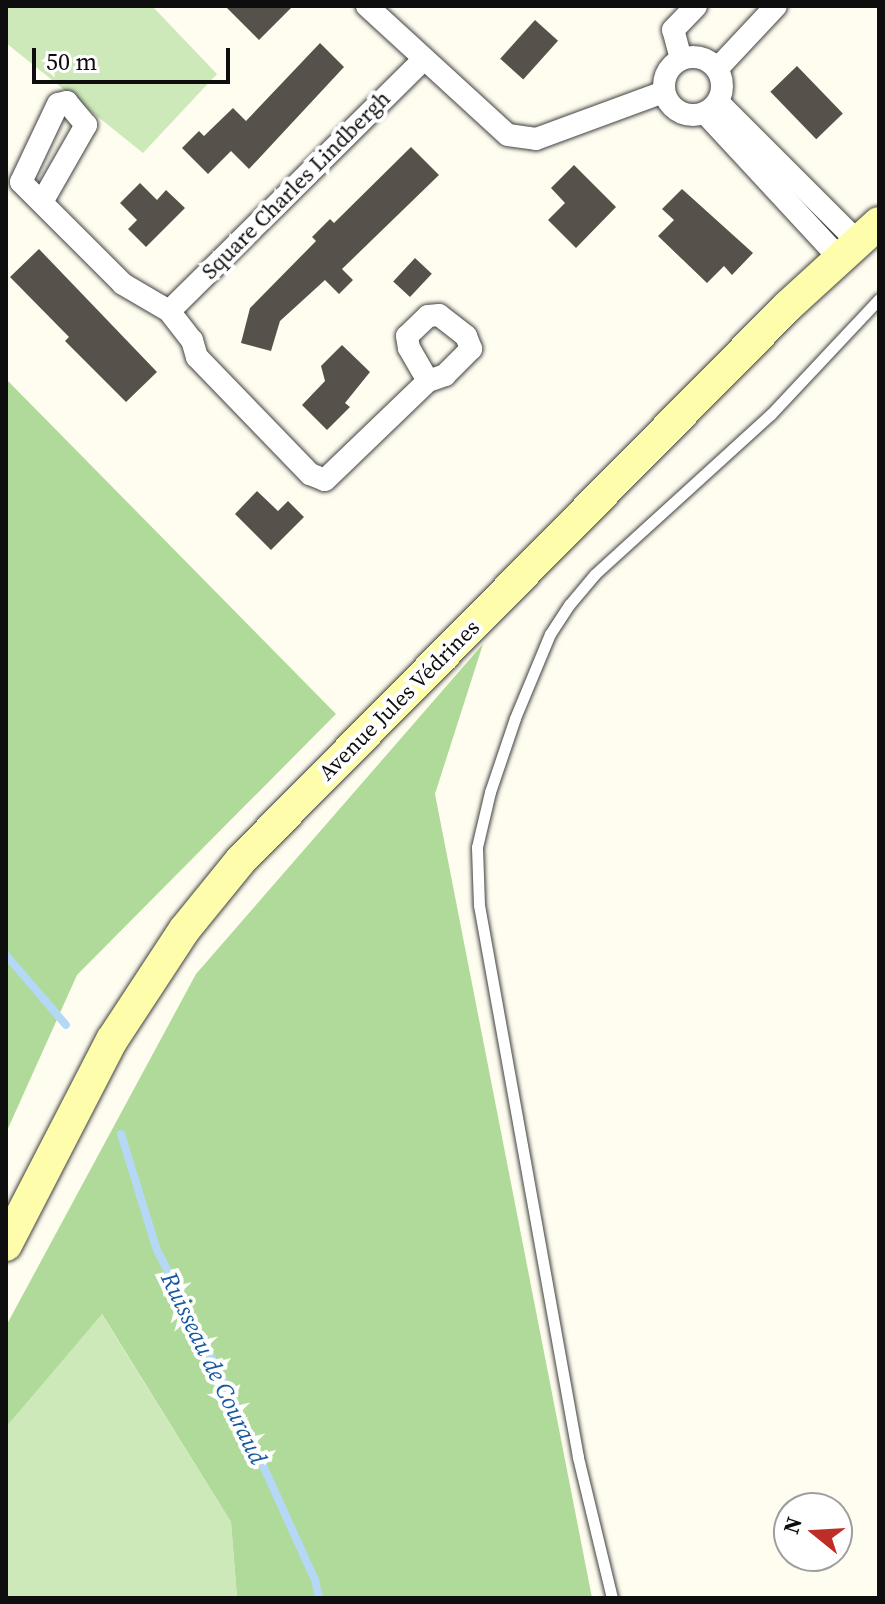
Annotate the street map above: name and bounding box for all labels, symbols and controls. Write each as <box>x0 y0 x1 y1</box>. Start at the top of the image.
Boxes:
scale bar <box>36 32 234 82</box>
text: 50 m <box>46 45 97 78</box>
street label: Square Charles Lindbergh <box>196 85 396 285</box>
street label: Avenue Jules Védrines <box>313 614 485 786</box>
water label: Ruisseau de Couraud <box>155 1267 273 1469</box>
north arrow <box>773 1492 853 1572</box>
text: N <box>775 1513 809 1537</box>

